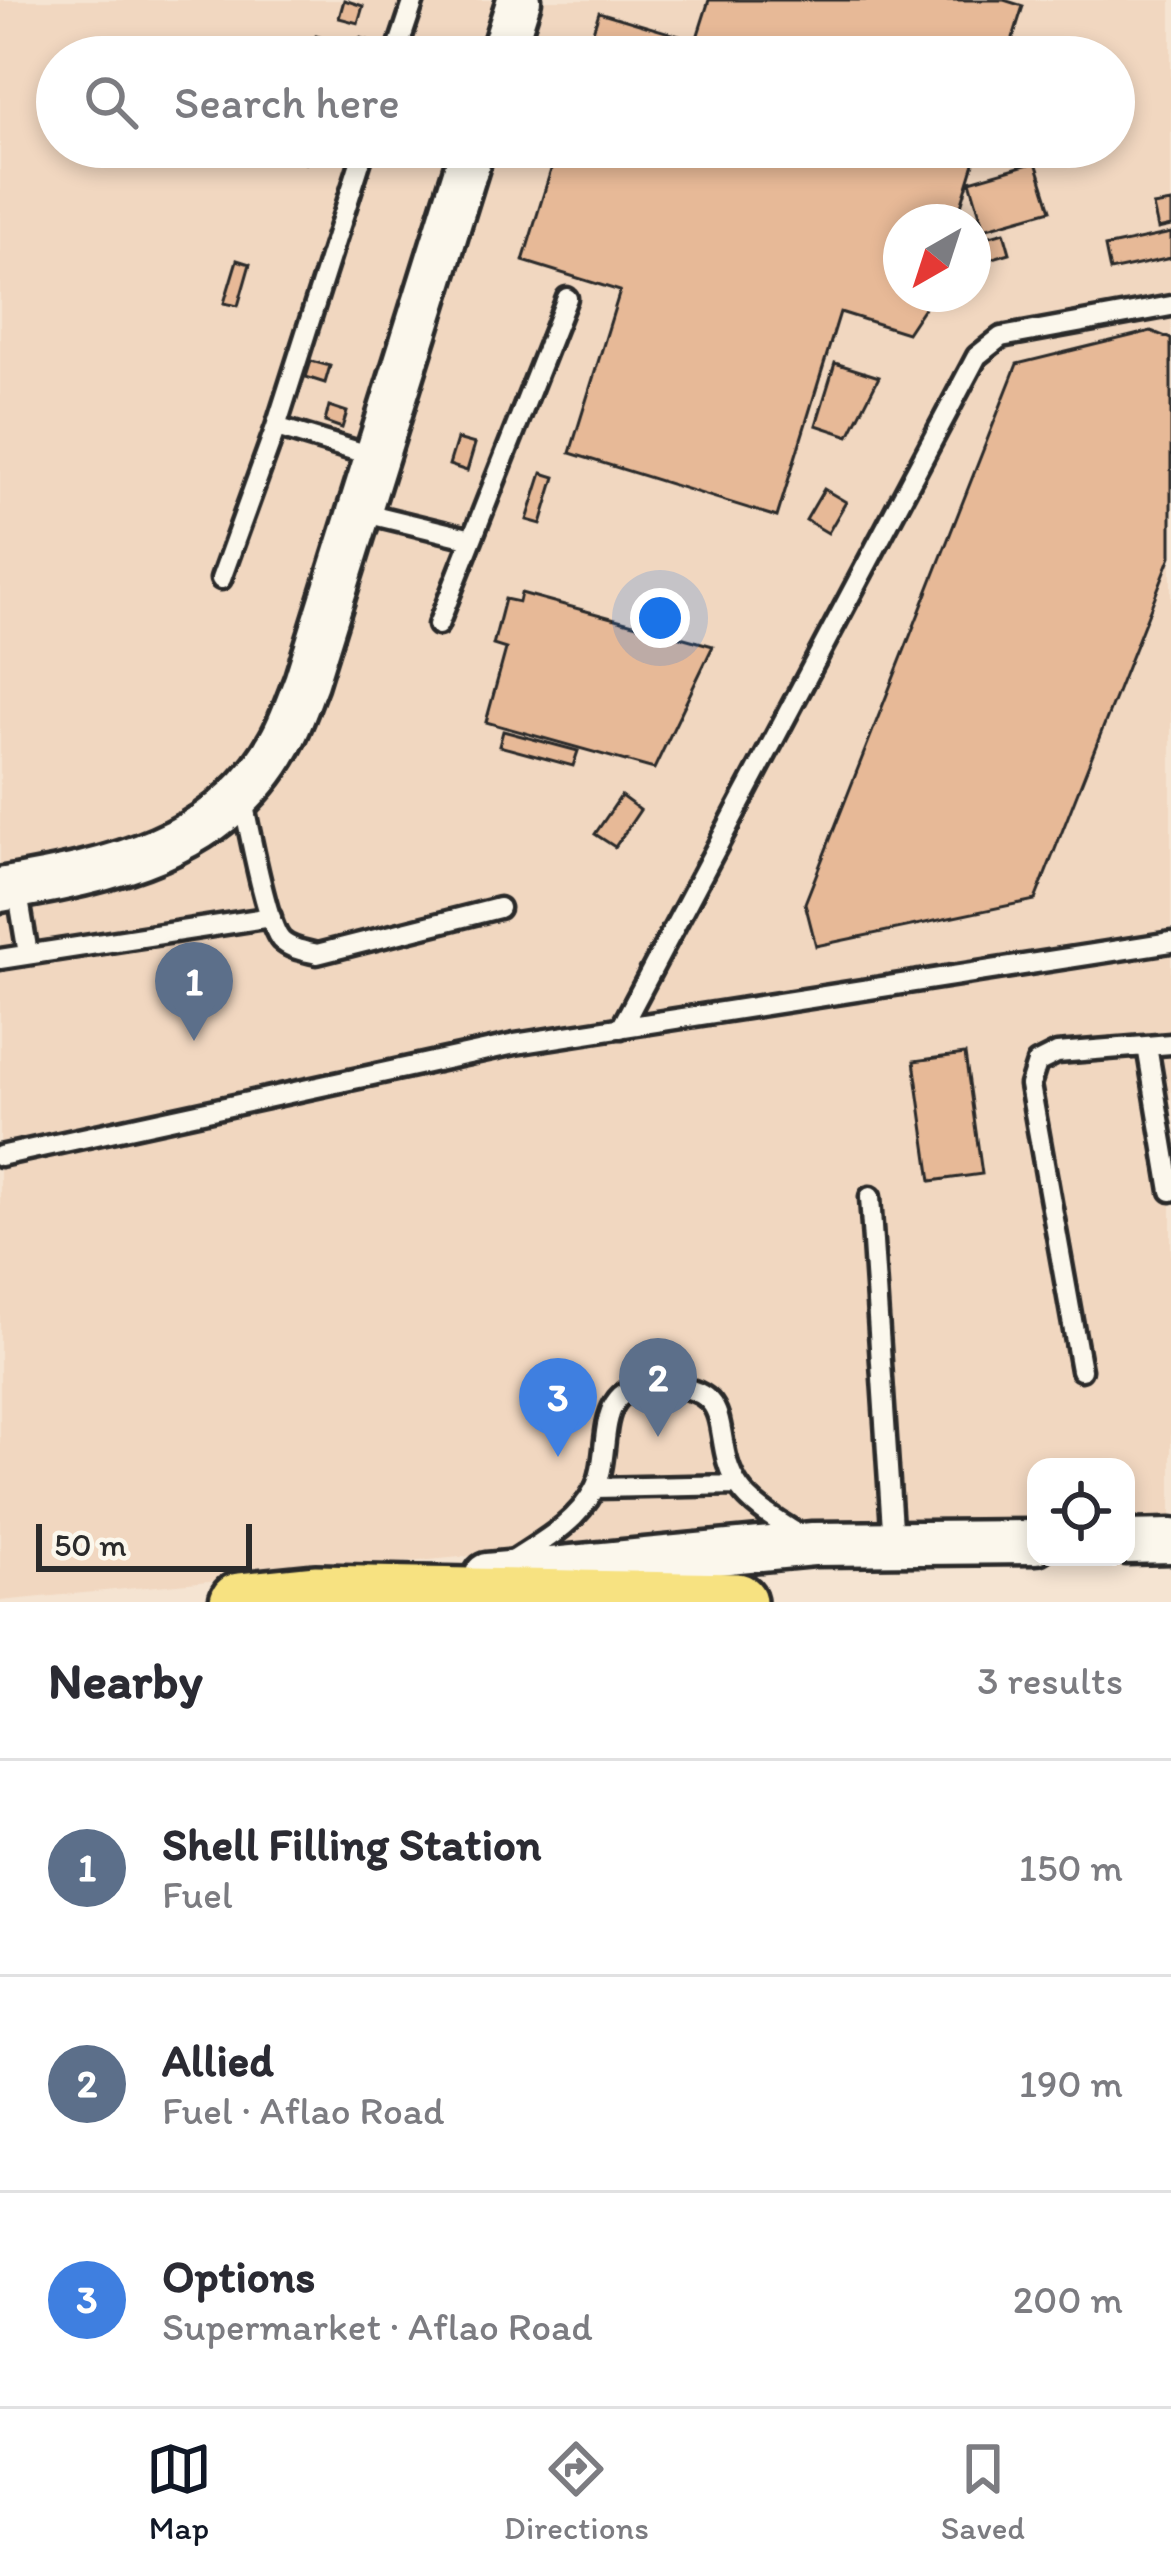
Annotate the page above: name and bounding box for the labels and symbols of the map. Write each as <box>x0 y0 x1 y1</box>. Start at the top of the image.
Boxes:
north arrow <box>883 204 991 312</box>
your location <box>630 588 690 648</box>
pin: 1 <box>155 942 233 1041</box>
pin: 2 <box>619 1338 697 1437</box>
pin: 3 <box>519 1358 597 1457</box>
scale bar <box>36 1518 252 1571</box>

